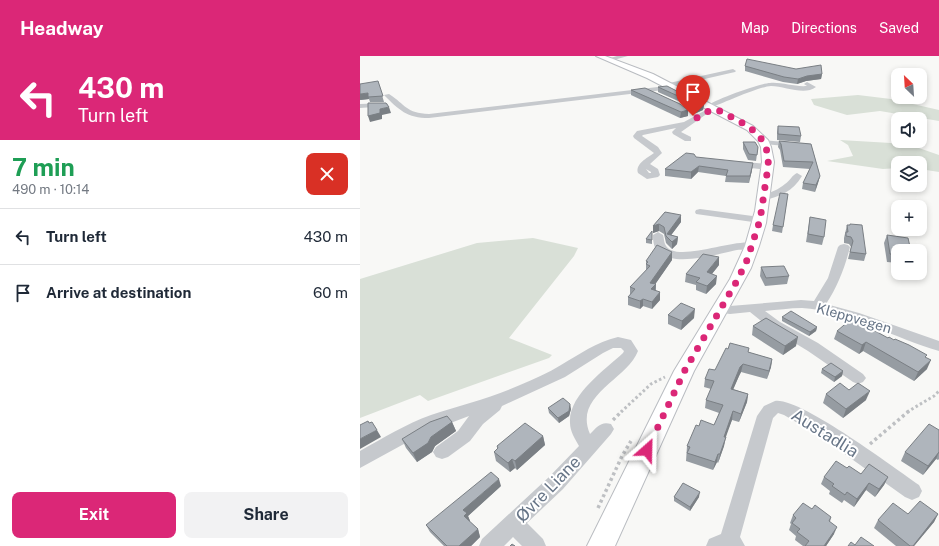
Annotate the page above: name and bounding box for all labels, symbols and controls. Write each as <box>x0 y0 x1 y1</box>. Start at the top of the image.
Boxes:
text: Headway <box>20 17 103 39</box>
text: Map <box>741 20 769 36</box>
text: Directions <box>791 20 857 36</box>
text: Saved <box>879 20 919 36</box>
north arrow <box>891 68 927 104</box>
map controls <box>891 68 927 280</box>
text: 430 m <box>78 71 164 104</box>
icon: left <box>12 72 64 124</box>
pin <box>676 75 710 116</box>
icon: arrive <box>682 81 704 103</box>
text: Turn left <box>78 105 148 126</box>
button: sound <box>891 112 927 148</box>
text: 7 min <box>12 153 75 181</box>
button: close <box>306 153 348 195</box>
button: layers <box>891 156 927 192</box>
text: 490 m · 10:14 <box>12 182 89 197</box>
button: + <box>891 200 927 236</box>
icon: left <box>12 226 34 248</box>
text: Turn left <box>46 228 107 245</box>
text: 430 m <box>303 228 348 245</box>
button: − <box>891 244 927 280</box>
icon: arrive <box>12 282 34 304</box>
text: Arrive at destination <box>46 284 191 301</box>
text: 60 m <box>313 284 348 301</box>
street label: Kleppvegen <box>815 300 893 336</box>
street label: Austadlia <box>788 405 862 461</box>
position arrow <box>626 429 668 471</box>
street label: Øvre Liane <box>512 452 584 526</box>
button: Exit <box>12 492 176 538</box>
button: Share <box>184 492 348 538</box>

